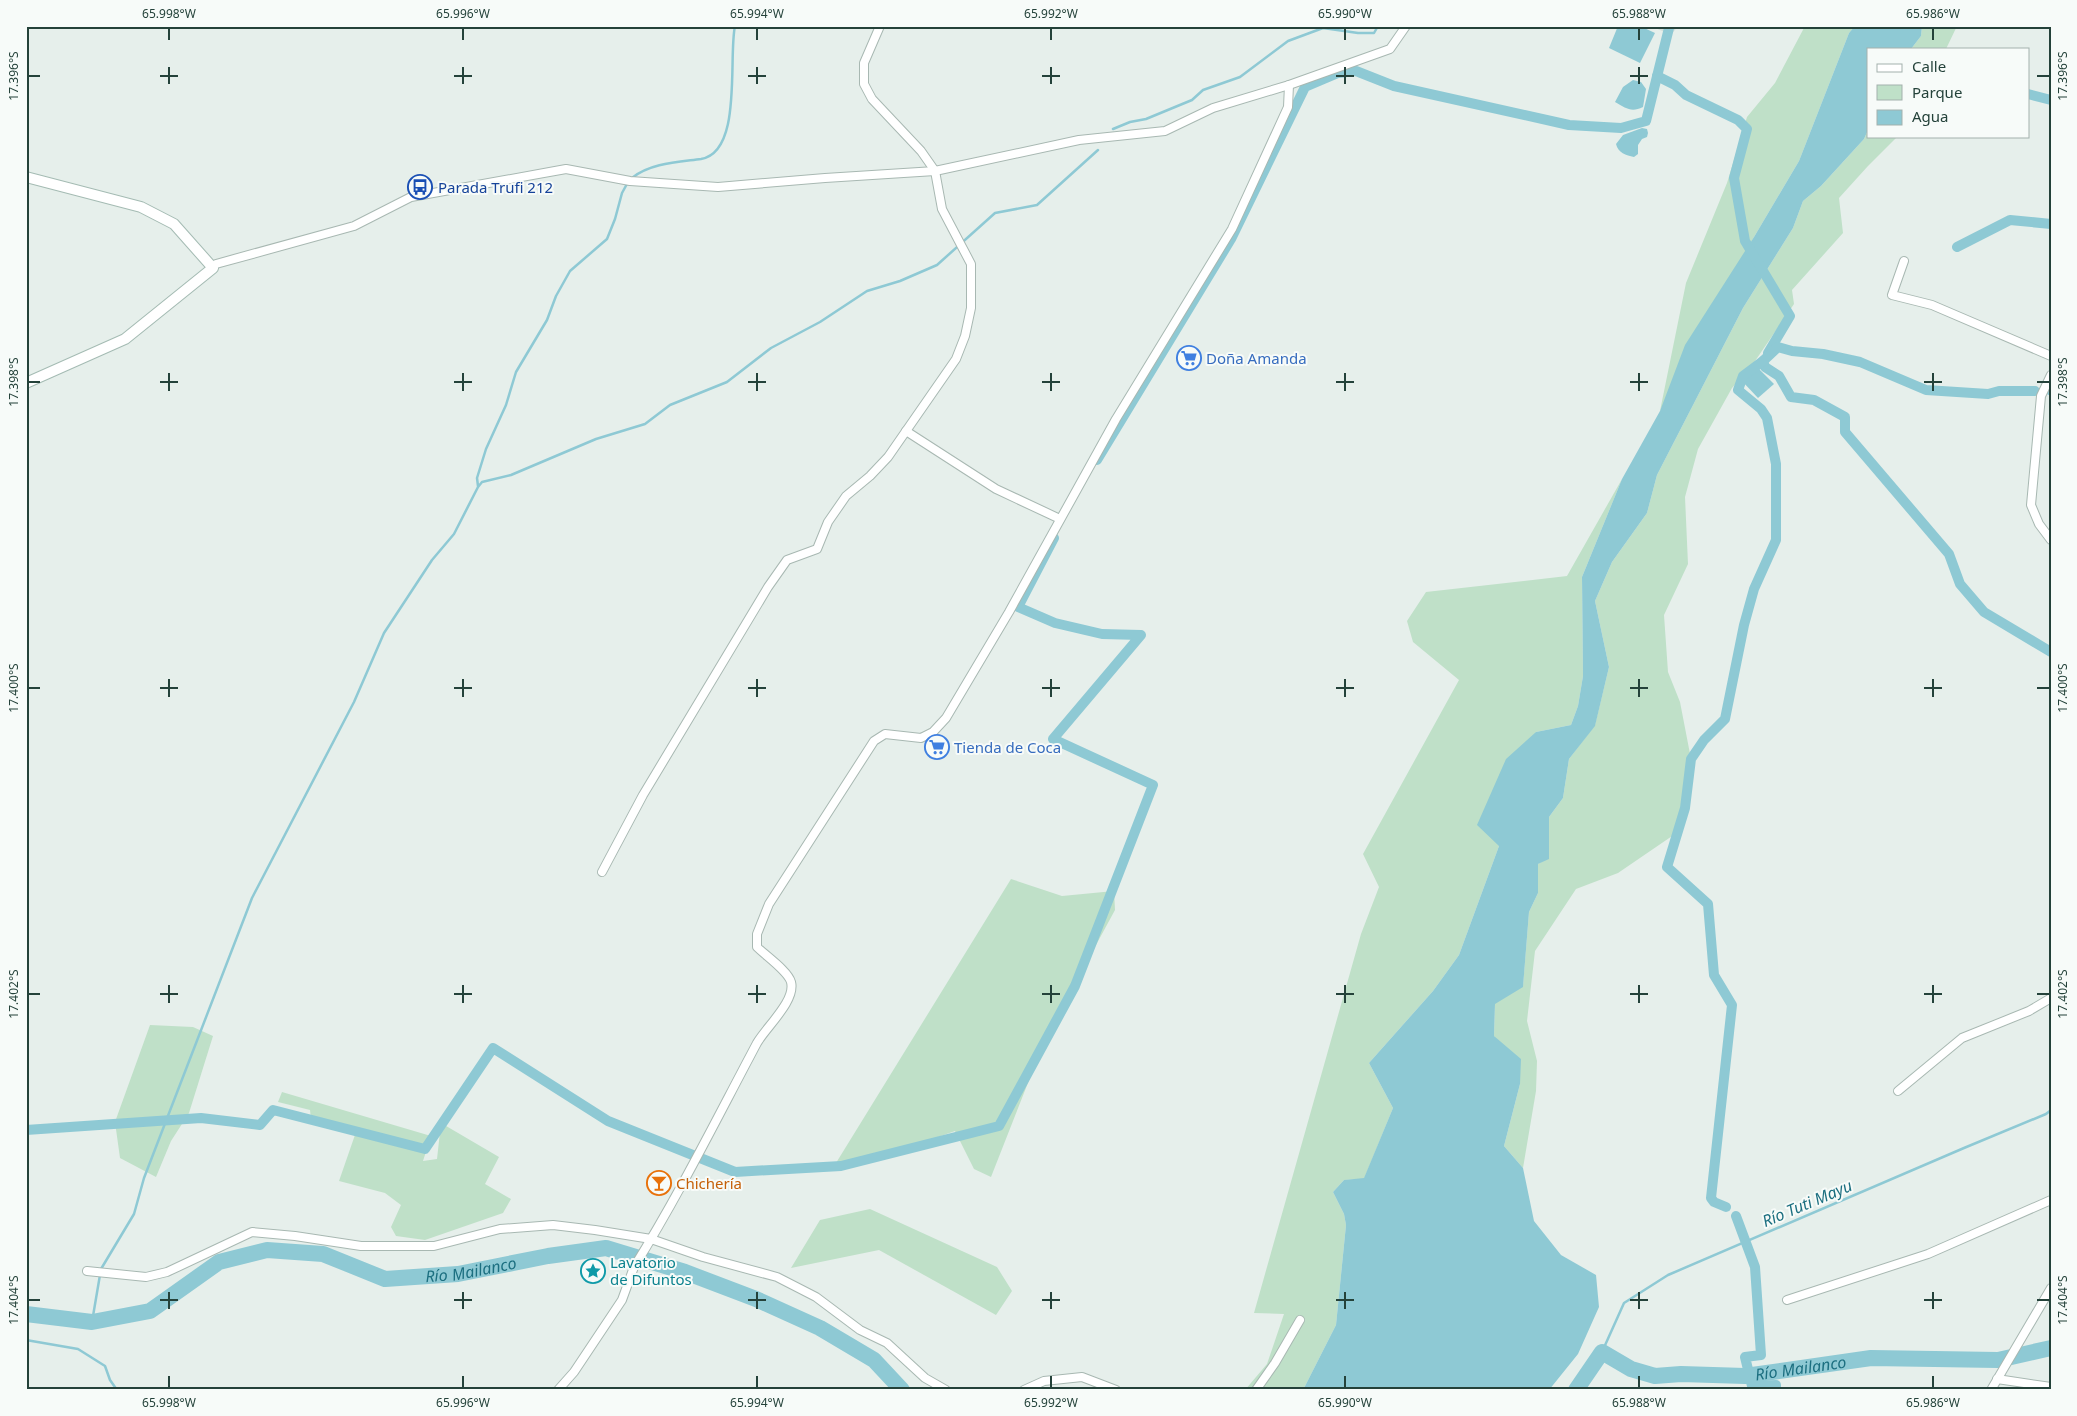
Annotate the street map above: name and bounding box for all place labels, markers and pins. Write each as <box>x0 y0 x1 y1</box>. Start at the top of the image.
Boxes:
bus stop icon: Parada Trufi 212 <box>407 174 433 200</box>
place label: Parada Trufi 212 <box>438 177 553 197</box>
supermarket icon: Doña Amanda <box>1176 345 1202 371</box>
place label: Doña Amanda <box>1206 348 1307 368</box>
supermarket icon: Tienda de Coca <box>924 734 950 760</box>
place label: Tienda de Coca <box>954 737 1061 757</box>
bar icon: Chichería <box>646 1170 672 1196</box>
place label: Chichería <box>676 1173 742 1193</box>
place label: Lavatorio de Difuntos <box>610 1252 692 1289</box>
place icon: Lavatorio de Difuntos <box>580 1258 606 1284</box>

